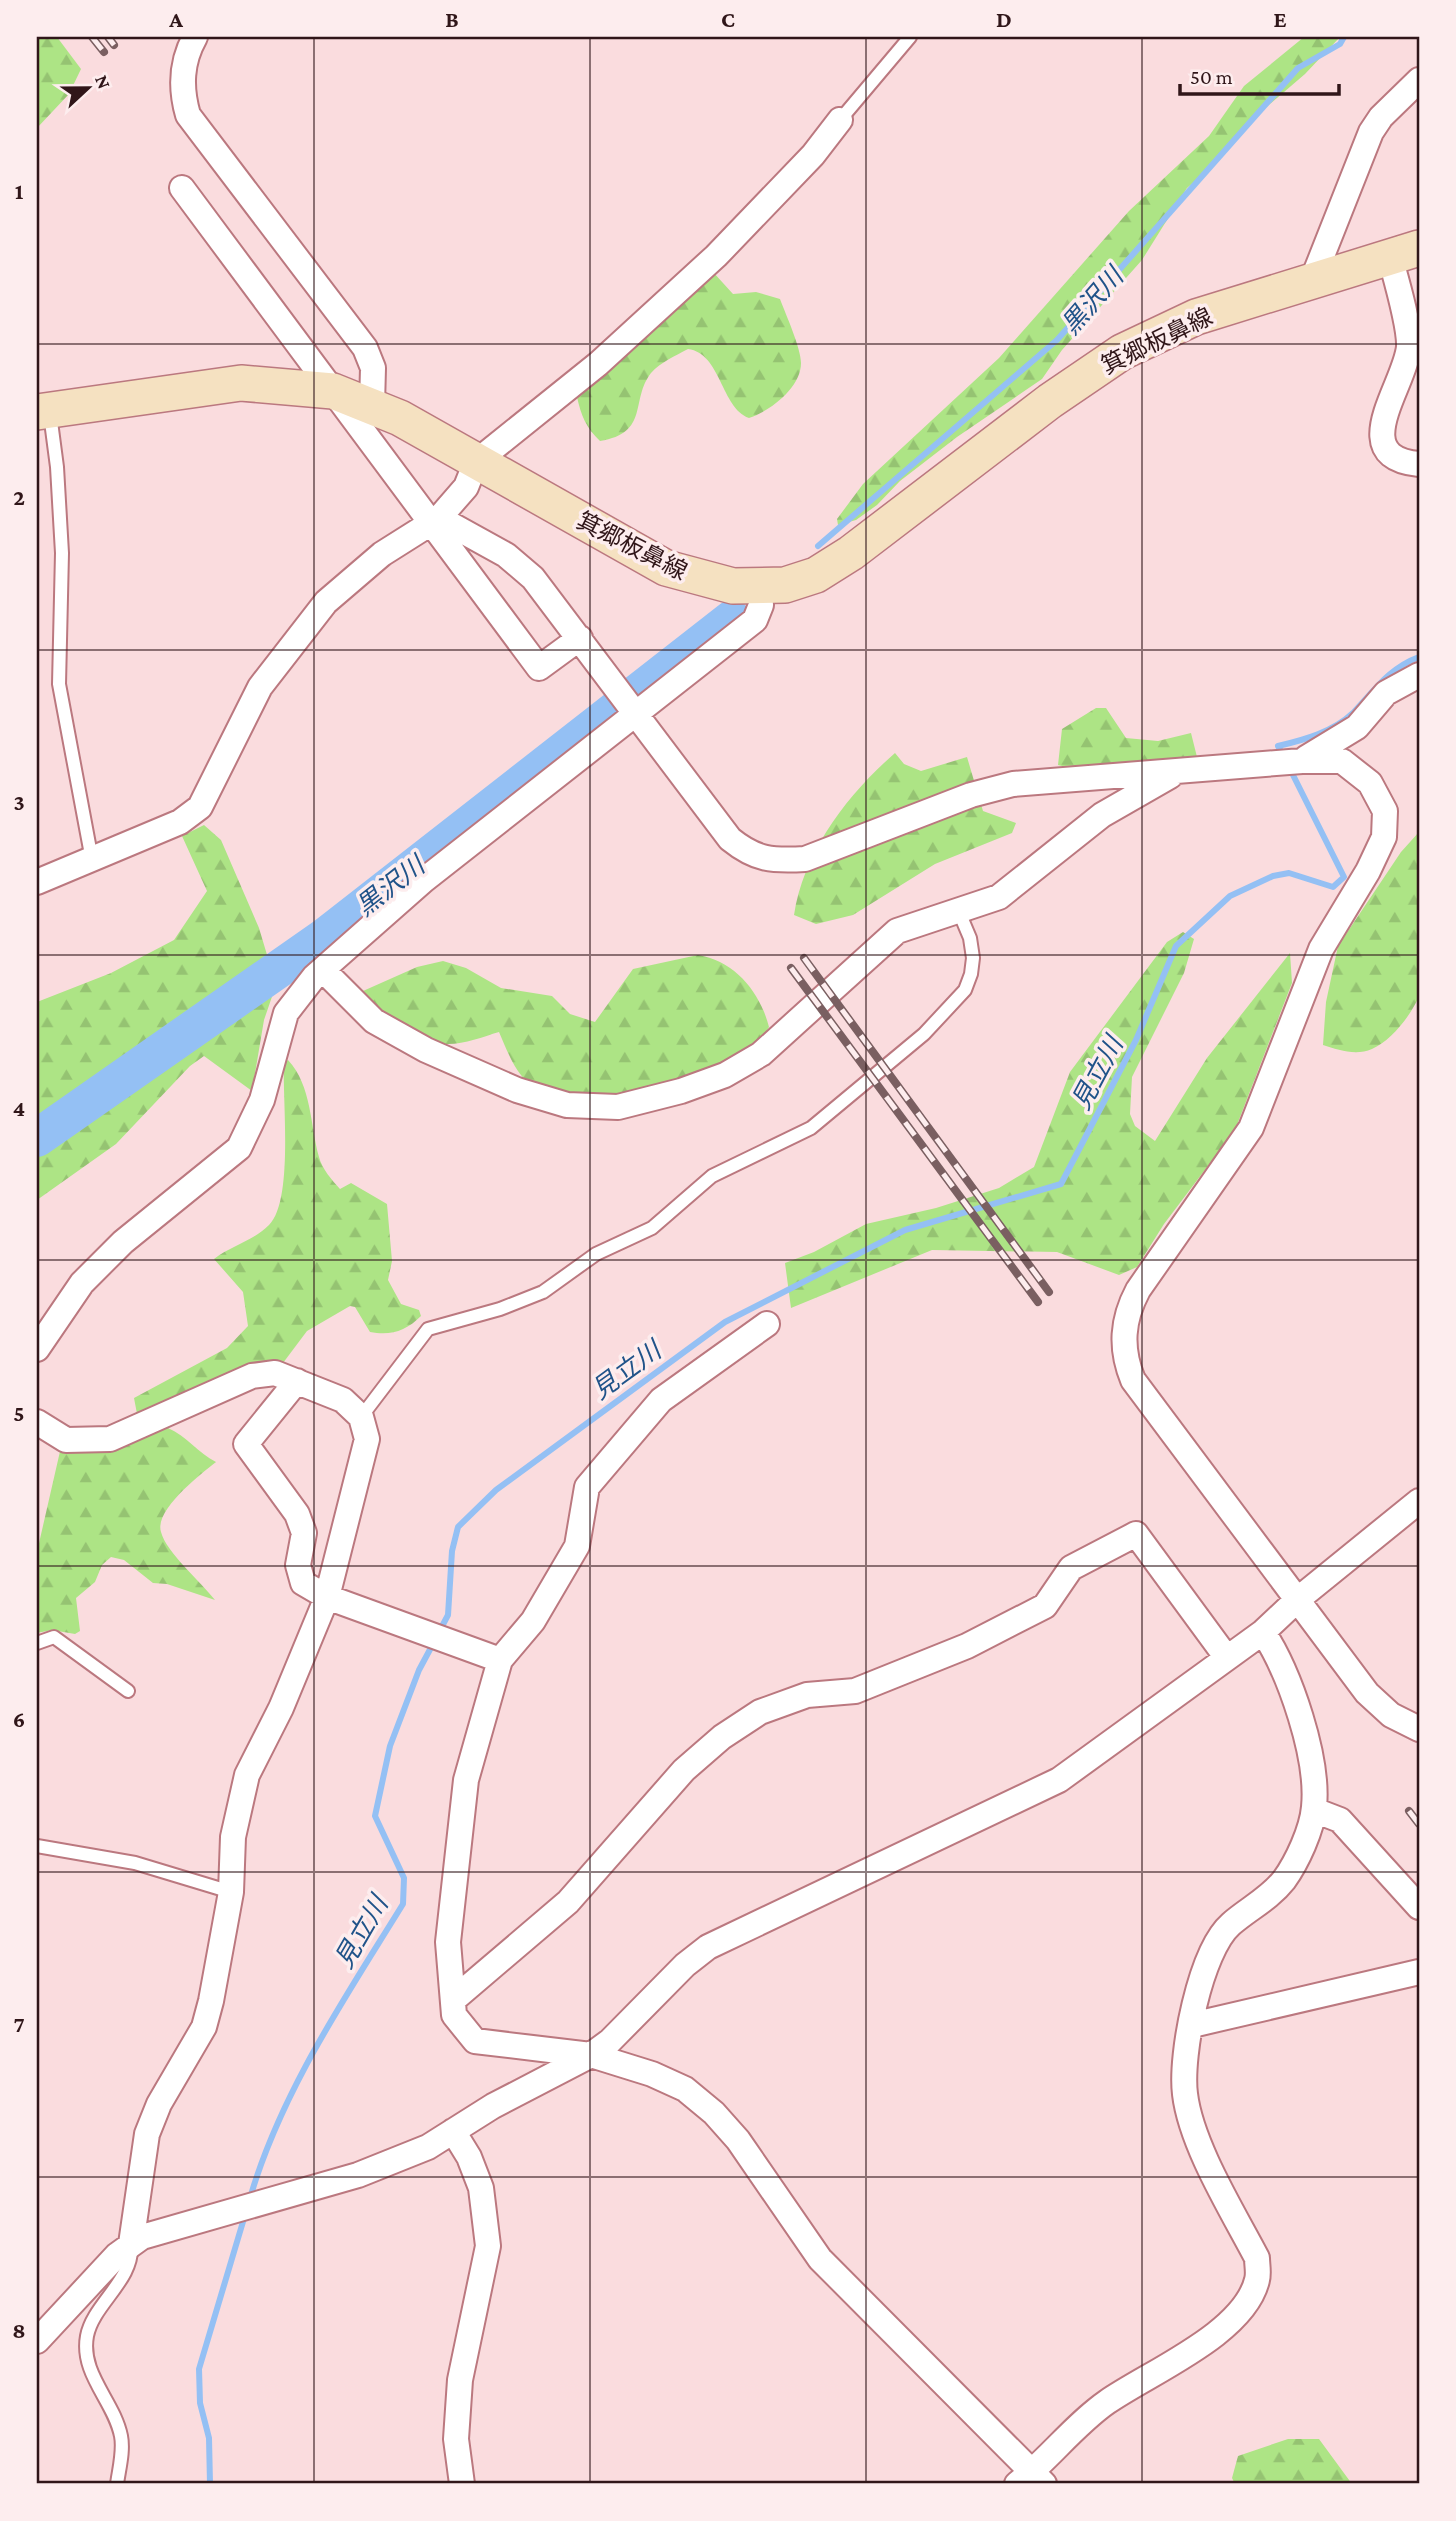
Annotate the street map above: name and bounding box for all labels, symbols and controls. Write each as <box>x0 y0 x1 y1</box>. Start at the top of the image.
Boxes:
text: A <box>168 6 183 32</box>
text: B <box>445 6 459 32</box>
text: C <box>721 6 735 32</box>
text: D <box>996 6 1012 32</box>
text: E <box>1273 6 1287 32</box>
north arrow <box>52 52 122 122</box>
scale bar <box>1180 52 1339 96</box>
text: 50 m <box>1190 65 1233 89</box>
text: N <box>91 72 115 92</box>
text: 1 <box>15 178 24 204</box>
water label: 黒沢川 <box>1056 260 1131 340</box>
street label: 箕郷板鼻線 <box>1097 302 1217 379</box>
text: 2 <box>13 484 25 510</box>
street label: 箕郷板鼻線 <box>573 506 692 585</box>
text: 3 <box>13 789 25 815</box>
water label: 黒沢川 <box>351 849 432 922</box>
water label: 見立川 <box>1066 1029 1130 1114</box>
text: 4 <box>13 1095 25 1121</box>
water label: 見立川 <box>586 1334 669 1405</box>
text: 5 <box>13 1400 25 1426</box>
text: 6 <box>13 1706 25 1732</box>
water label: 見立川 <box>329 1889 395 1973</box>
text: 7 <box>13 2011 25 2037</box>
text: 8 <box>12 2317 26 2343</box>

